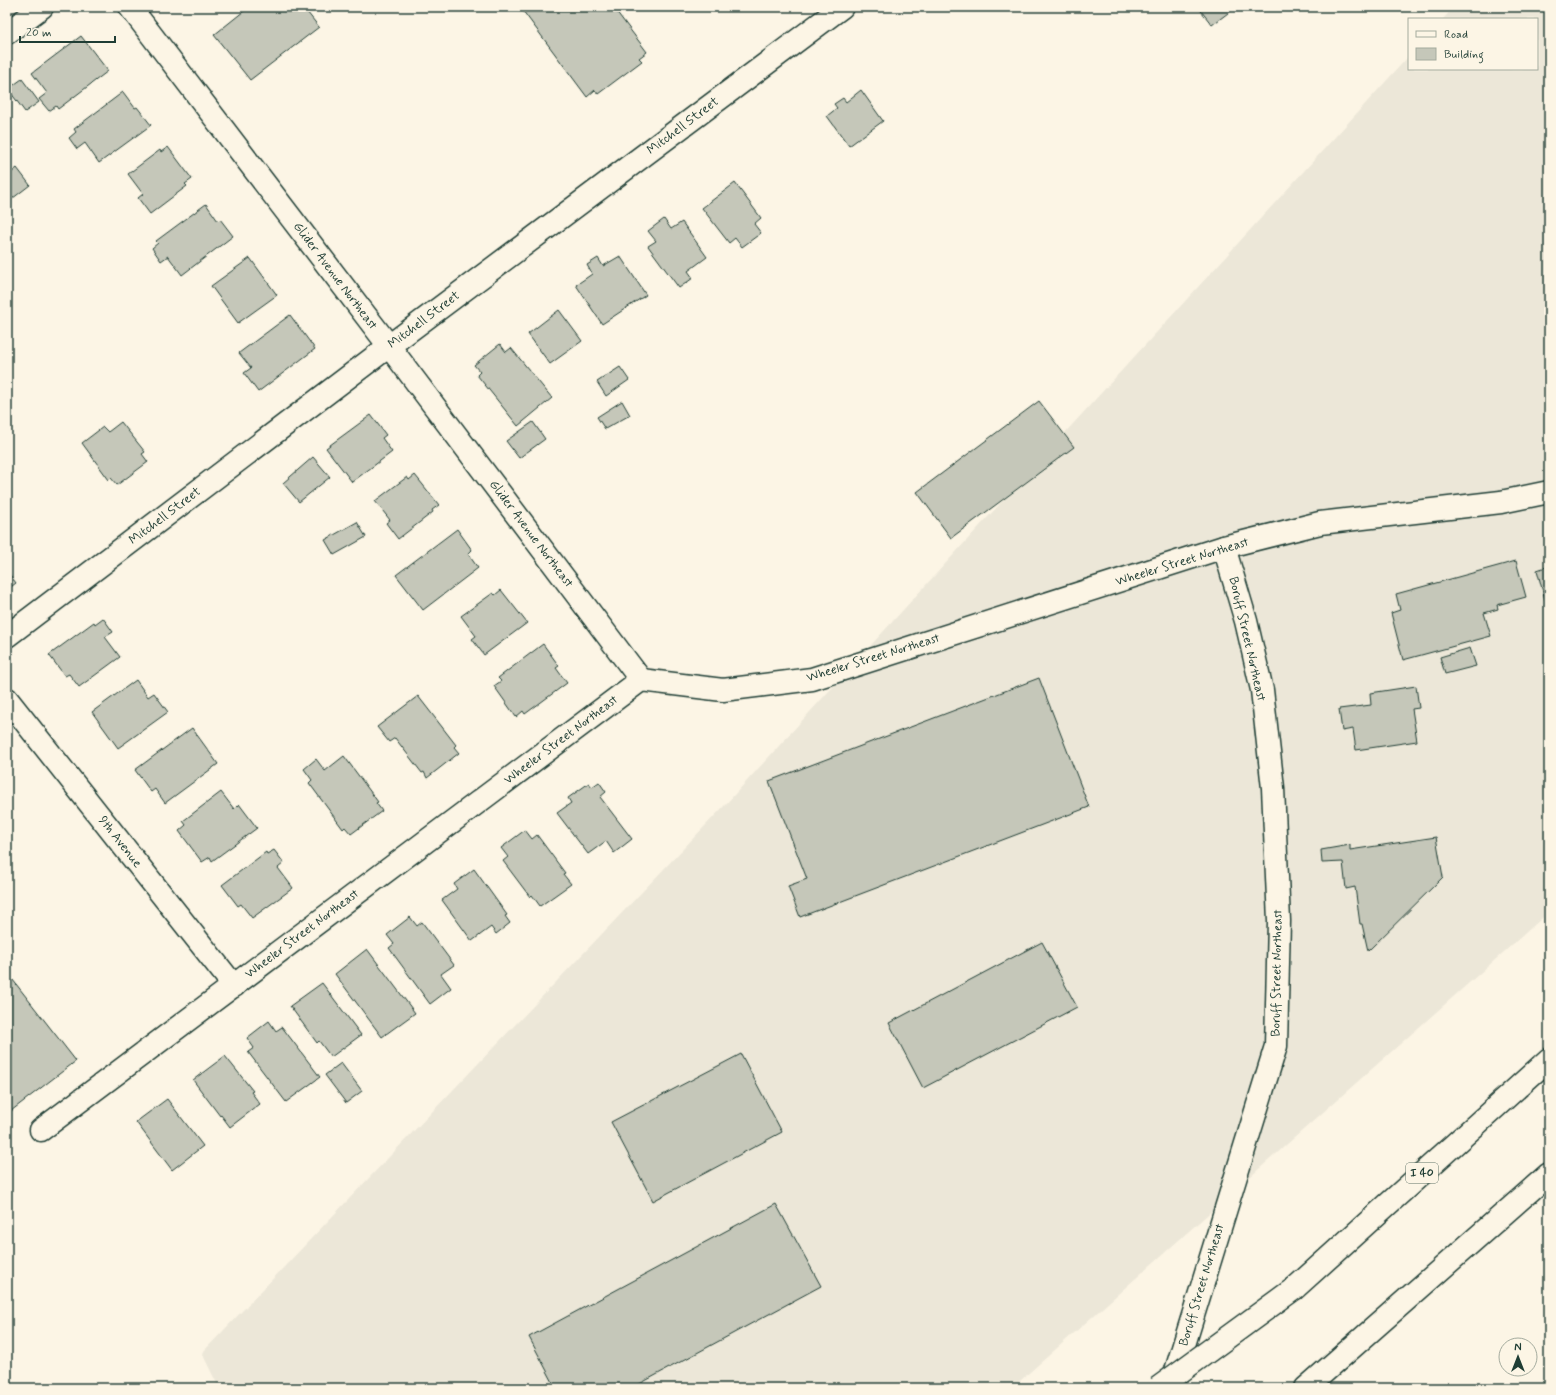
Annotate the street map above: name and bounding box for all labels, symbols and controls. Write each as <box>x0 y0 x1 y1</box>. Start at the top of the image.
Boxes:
scale bar <box>20 18 115 44</box>
legend <box>1408 18 1538 70</box>
text: 20 m <box>26 25 52 41</box>
text: Road <box>1444 27 1468 43</box>
text: Building <box>1444 47 1484 64</box>
street label: Mitchell Street <box>643 93 723 159</box>
street label: Glider Avenue Northeast <box>289 219 381 333</box>
street label: Mitchell Street <box>384 287 464 353</box>
street label: Glider Avenue Northeast <box>485 477 577 591</box>
street label: Mitchell Street <box>125 483 205 549</box>
street label: Wheeler Street Northeast <box>1113 534 1251 590</box>
street label: Boruff Street Northeast <box>1224 575 1270 703</box>
street label: Wheeler Street Northeast <box>804 630 942 686</box>
street label: Wheeler Street Northeast <box>501 691 621 789</box>
street label: 9th Avenue <box>94 812 146 872</box>
street label: Wheeler Street Northeast <box>242 885 362 983</box>
street label: Boruff Street Northeast <box>1267 909 1287 1037</box>
road number: I 40 <box>1406 1163 1438 1183</box>
street label: Boruff Street Northeast <box>1175 1222 1229 1348</box>
north arrow <box>1498 1337 1538 1377</box>
text: N <box>1514 1341 1522 1355</box>

